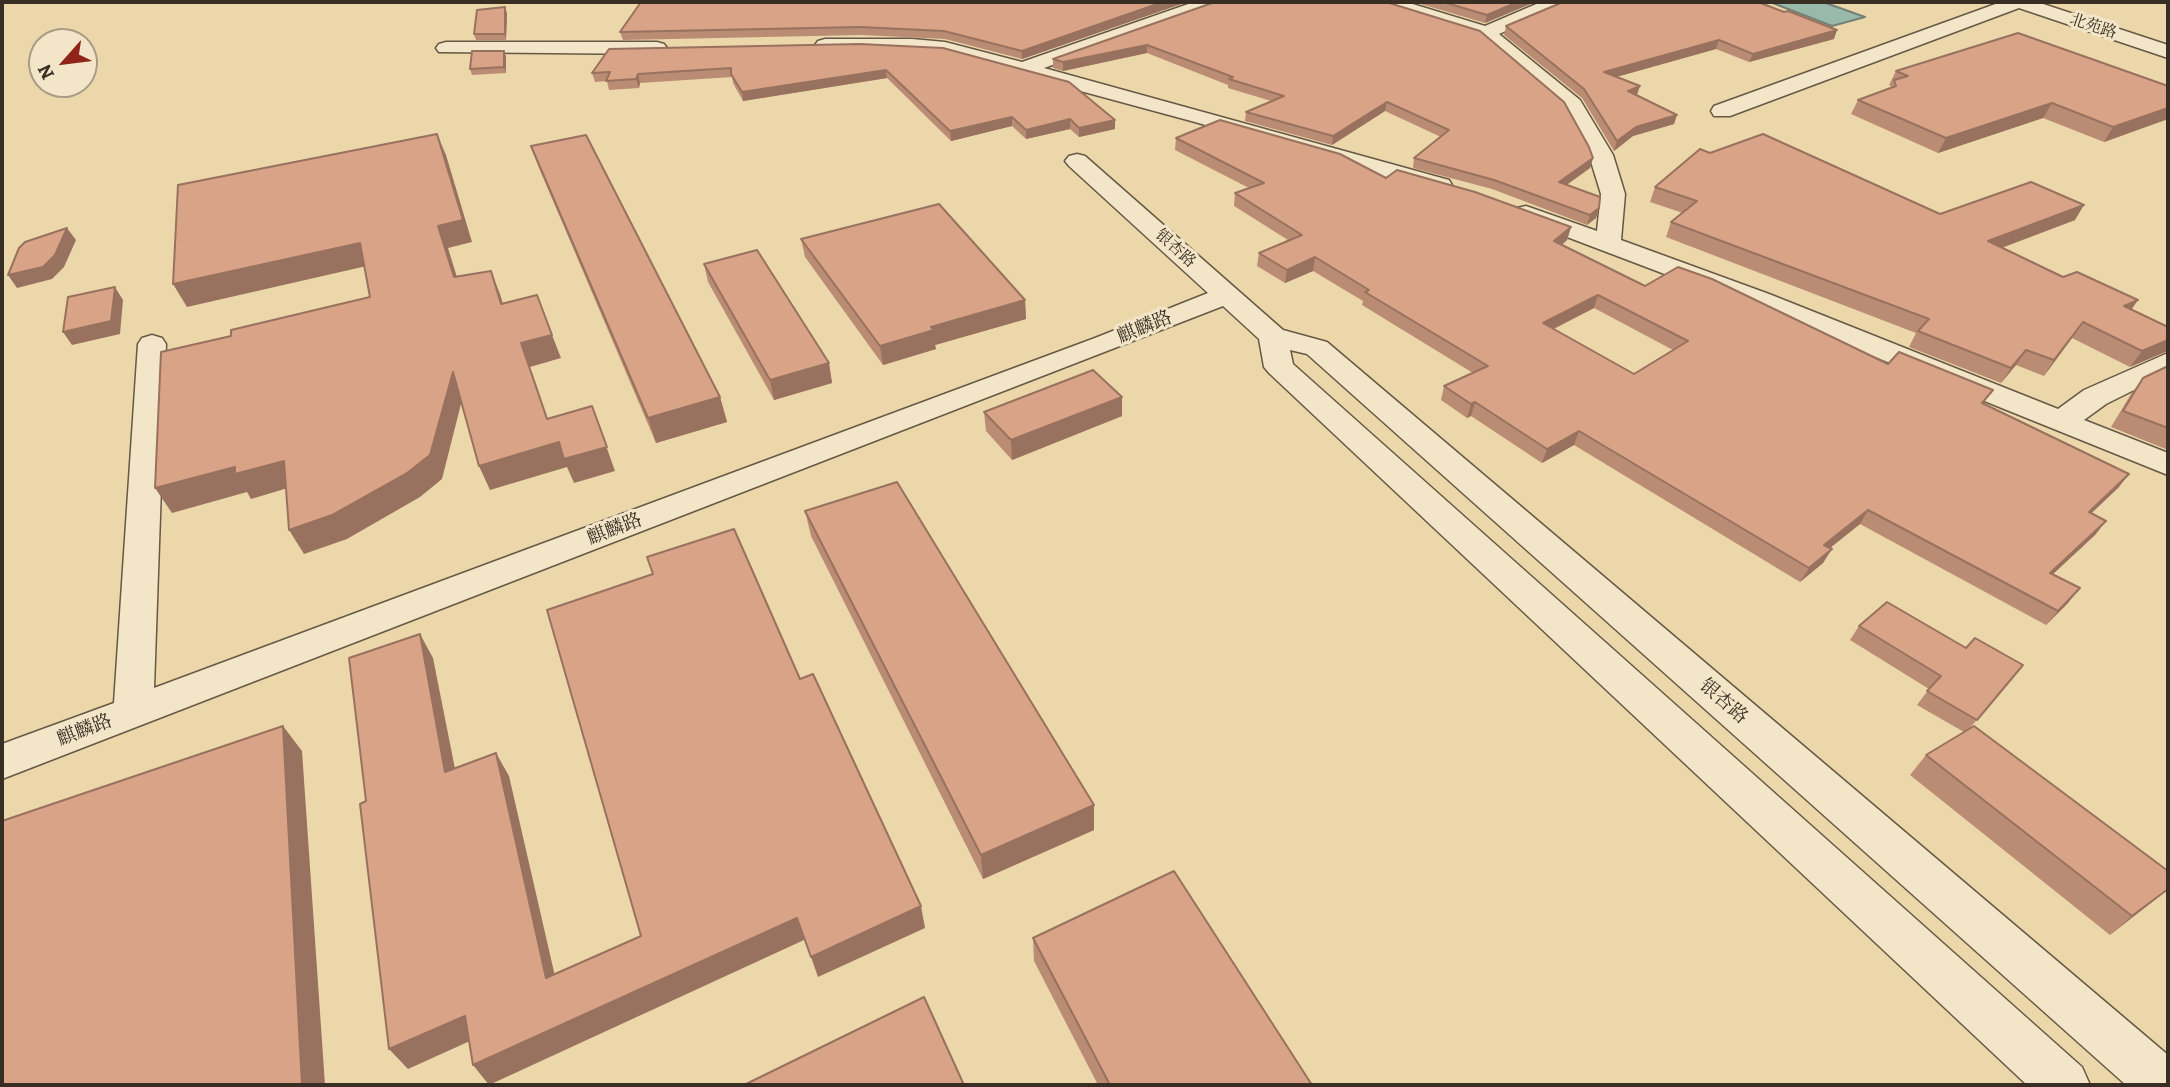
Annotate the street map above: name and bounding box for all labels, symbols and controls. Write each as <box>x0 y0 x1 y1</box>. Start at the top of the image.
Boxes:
street label: 北苑路 <box>2067 10 2119 44</box>
north arrow <box>28 28 98 98</box>
text: N <box>31 60 61 84</box>
street label: 银杏路 <box>1151 226 1199 272</box>
street label: 麒麟路 <box>1114 307 1176 349</box>
street label: 麒麟路 <box>584 509 646 551</box>
street label: 银杏路 <box>1694 675 1752 729</box>
street label: 麒麟路 <box>54 710 116 752</box>

